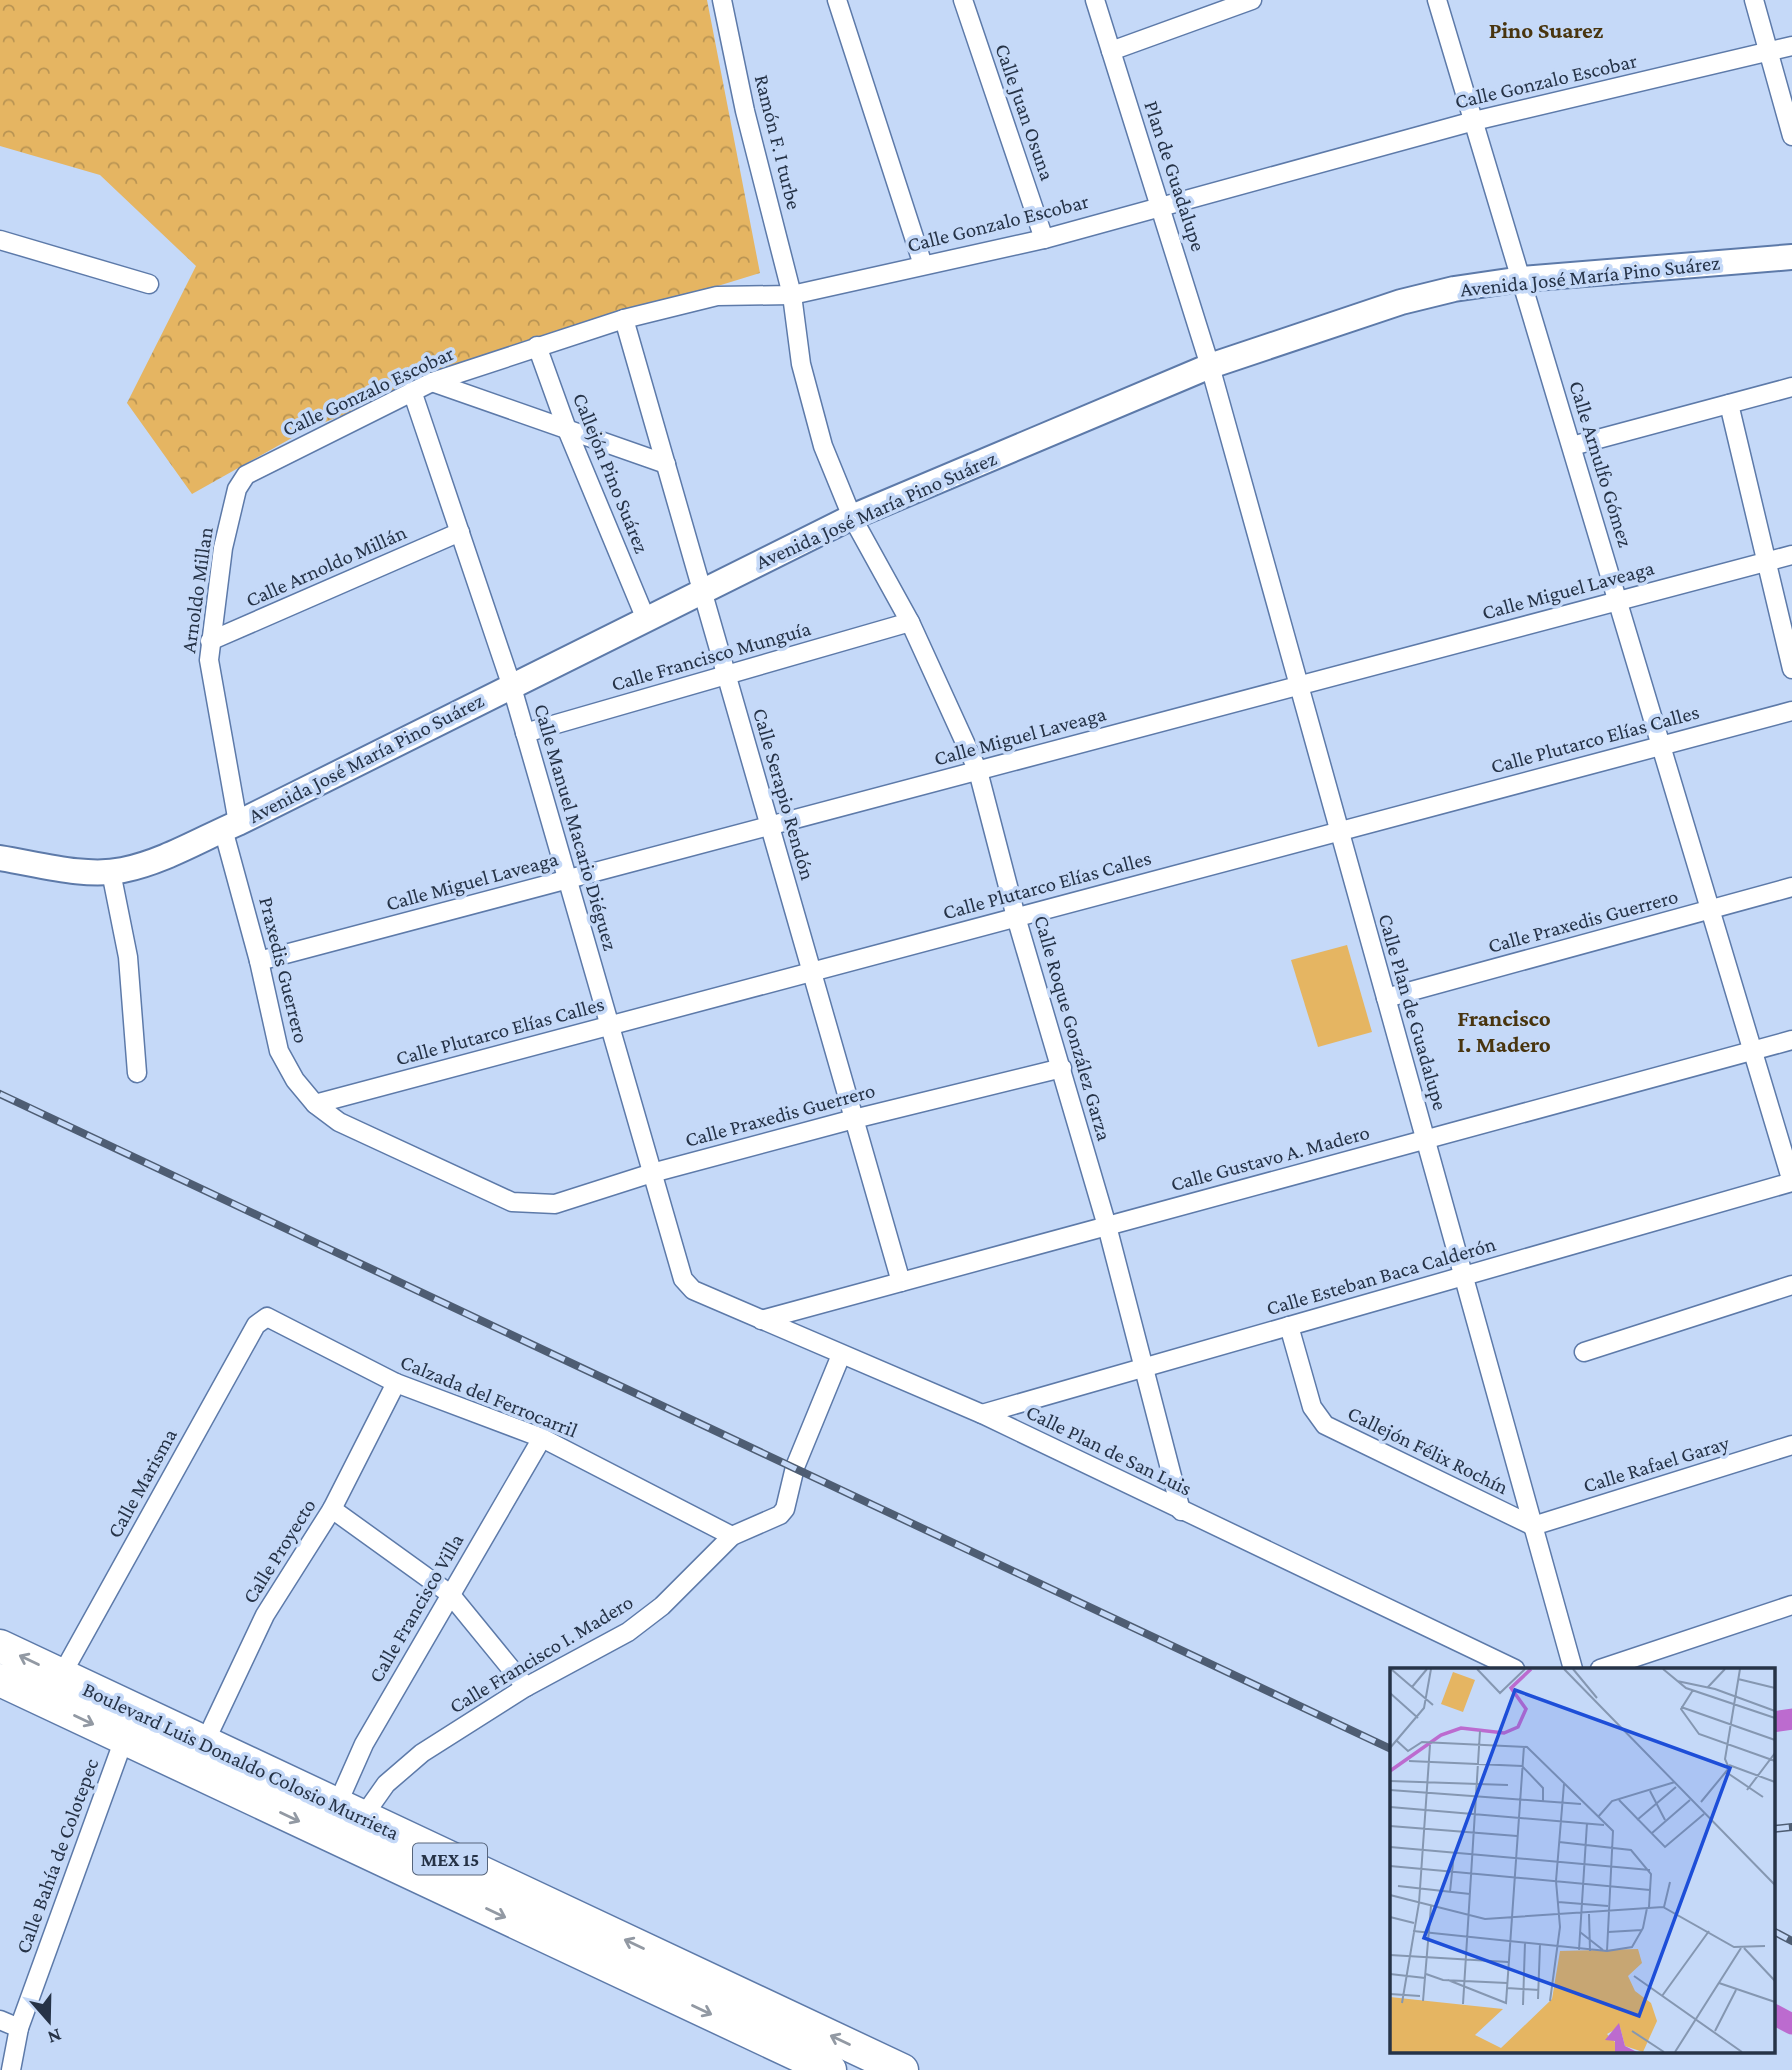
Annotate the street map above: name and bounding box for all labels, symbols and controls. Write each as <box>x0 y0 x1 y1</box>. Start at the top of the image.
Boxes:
district label: Pino Suarez <box>1489 17 1604 43</box>
street label: Calle Juan Osuna <box>990 40 1060 184</box>
street label: Calle Gonzalo Escobar <box>1453 48 1640 114</box>
street label: Ramón F. I turbe <box>750 72 806 212</box>
street label: Plan de Guadalupe <box>1139 98 1211 254</box>
street label: Calle Gonzalo Escobar <box>905 189 1092 257</box>
street label: Avenida José María Pino Suárez <box>1459 250 1721 302</box>
street label: Calle Gonzalo Escobar <box>278 341 458 441</box>
street label: Calle Arnulfo Gómez <box>1564 378 1638 550</box>
street label: Callejón Pino Suárez <box>568 389 654 557</box>
street label: Avenida José María Pino Suárez <box>752 446 1000 574</box>
street label: Calle Arnoldo Millán <box>242 520 410 612</box>
street label: Arnoldo Millan <box>176 525 218 655</box>
street label: Calle Miguel Laveaga <box>1479 555 1657 625</box>
street label: Calle Francisco Munguía <box>609 616 814 696</box>
street label: Avenida José María Pino Suárez <box>244 688 488 828</box>
street label: Calle Plutarco Elías Calles <box>1488 700 1702 778</box>
street label: Calle Manuel Macario Diéguez <box>529 701 623 953</box>
street label: Calle Miguel Laveaga <box>931 701 1109 771</box>
street label: Calle Serapio Rendón <box>748 705 820 883</box>
street label: Calle Miguel Laveaga <box>383 846 561 916</box>
street label: Calle Plutarco Elías Calles <box>940 846 1154 924</box>
street label: Calle Praxedis Guerrero <box>1485 884 1681 958</box>
street label: Praxedis Guerrero <box>254 895 314 1045</box>
street label: Calle Plan de Guadalupe <box>1373 911 1453 1113</box>
street label: Calle Roque González Garza <box>1029 913 1117 1144</box>
street label: Calle Plutarco Elías Calles <box>393 992 607 1070</box>
district label: Francisco I. Madero <box>1457 1005 1551 1057</box>
street label: Calle Praxedis Guerrero <box>682 1078 878 1152</box>
street label: Calle Gustavo A. Madero <box>1168 1120 1372 1196</box>
street label: Calle Esteban Baca Calderón <box>1263 1232 1499 1320</box>
street label: Calzada del Ferrocarril <box>397 1349 581 1443</box>
street label: Calle Plan de San Luis <box>1022 1399 1196 1501</box>
street label: Callejón Félix Rochín <box>1344 1401 1512 1499</box>
street label: Calle Marisma <box>102 1424 182 1542</box>
street label: Calle Rafael Garay <box>1580 1430 1732 1498</box>
street label: Calle Proyecto <box>237 1494 321 1608</box>
street label: Calle Francisco Villa <box>364 1529 468 1687</box>
street label: Calle Francisco I. Madero <box>445 1590 637 1718</box>
one-way arrow <box>19 1653 40 1667</box>
inset map <box>1390 1668 1774 2052</box>
street label: Boulevard Luis Donaldo Colosio Murrieta <box>79 1677 403 1845</box>
one-way arrow <box>73 1714 94 1727</box>
street label: Calle Bahía de Colotepec <box>11 1755 104 1957</box>
one-way arrow <box>279 1811 300 1824</box>
road number: MEX 15 <box>413 1843 487 1874</box>
one-way arrow <box>485 1907 506 1920</box>
one-way arrow <box>624 1937 645 1951</box>
north arrow <box>14 1986 84 2056</box>
one-way arrow <box>691 2004 712 2017</box>
text: N <box>45 2024 64 2049</box>
one-way arrow <box>830 2033 851 2046</box>

